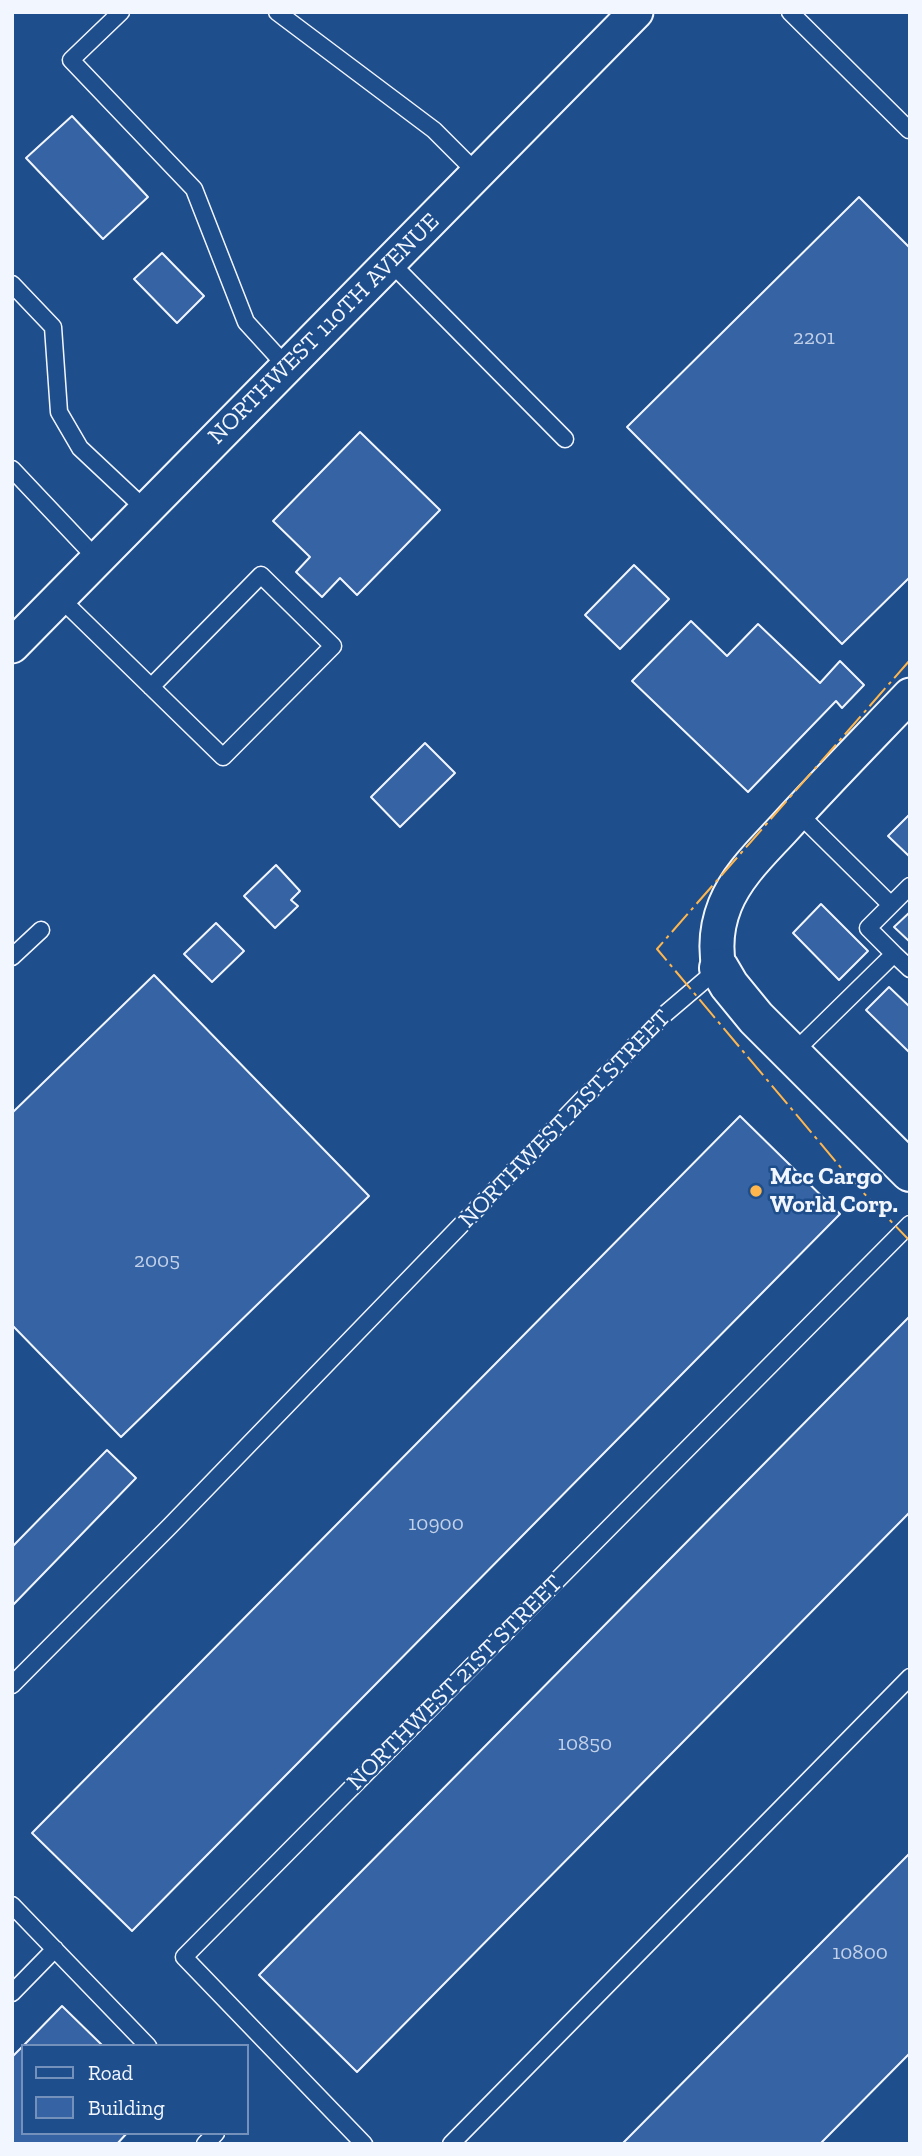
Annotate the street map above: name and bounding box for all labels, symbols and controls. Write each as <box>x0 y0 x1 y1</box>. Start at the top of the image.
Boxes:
street label: NORTHWEST 110TH AVENUE <box>202 207 446 451</box>
house number: 2201 <box>793 325 835 351</box>
street label: NORTHWEST 21ST STREET <box>453 1004 677 1234</box>
place label: Mcc Cargo World Corp. <box>770 1163 898 1219</box>
marker: Mcc Cargo World Corp. <box>748 1183 764 1199</box>
house number: 2005 <box>134 1248 180 1274</box>
house number: 10900 <box>408 1511 464 1537</box>
street label: NORTHWEST 21ST STREET <box>342 1570 568 1796</box>
house number: 10850 <box>558 1731 612 1757</box>
house number: 10800 <box>832 1940 888 1966</box>
legend <box>21 2044 248 2135</box>
text: Road <box>88 2060 133 2085</box>
text: Building <box>88 2095 165 2120</box>

